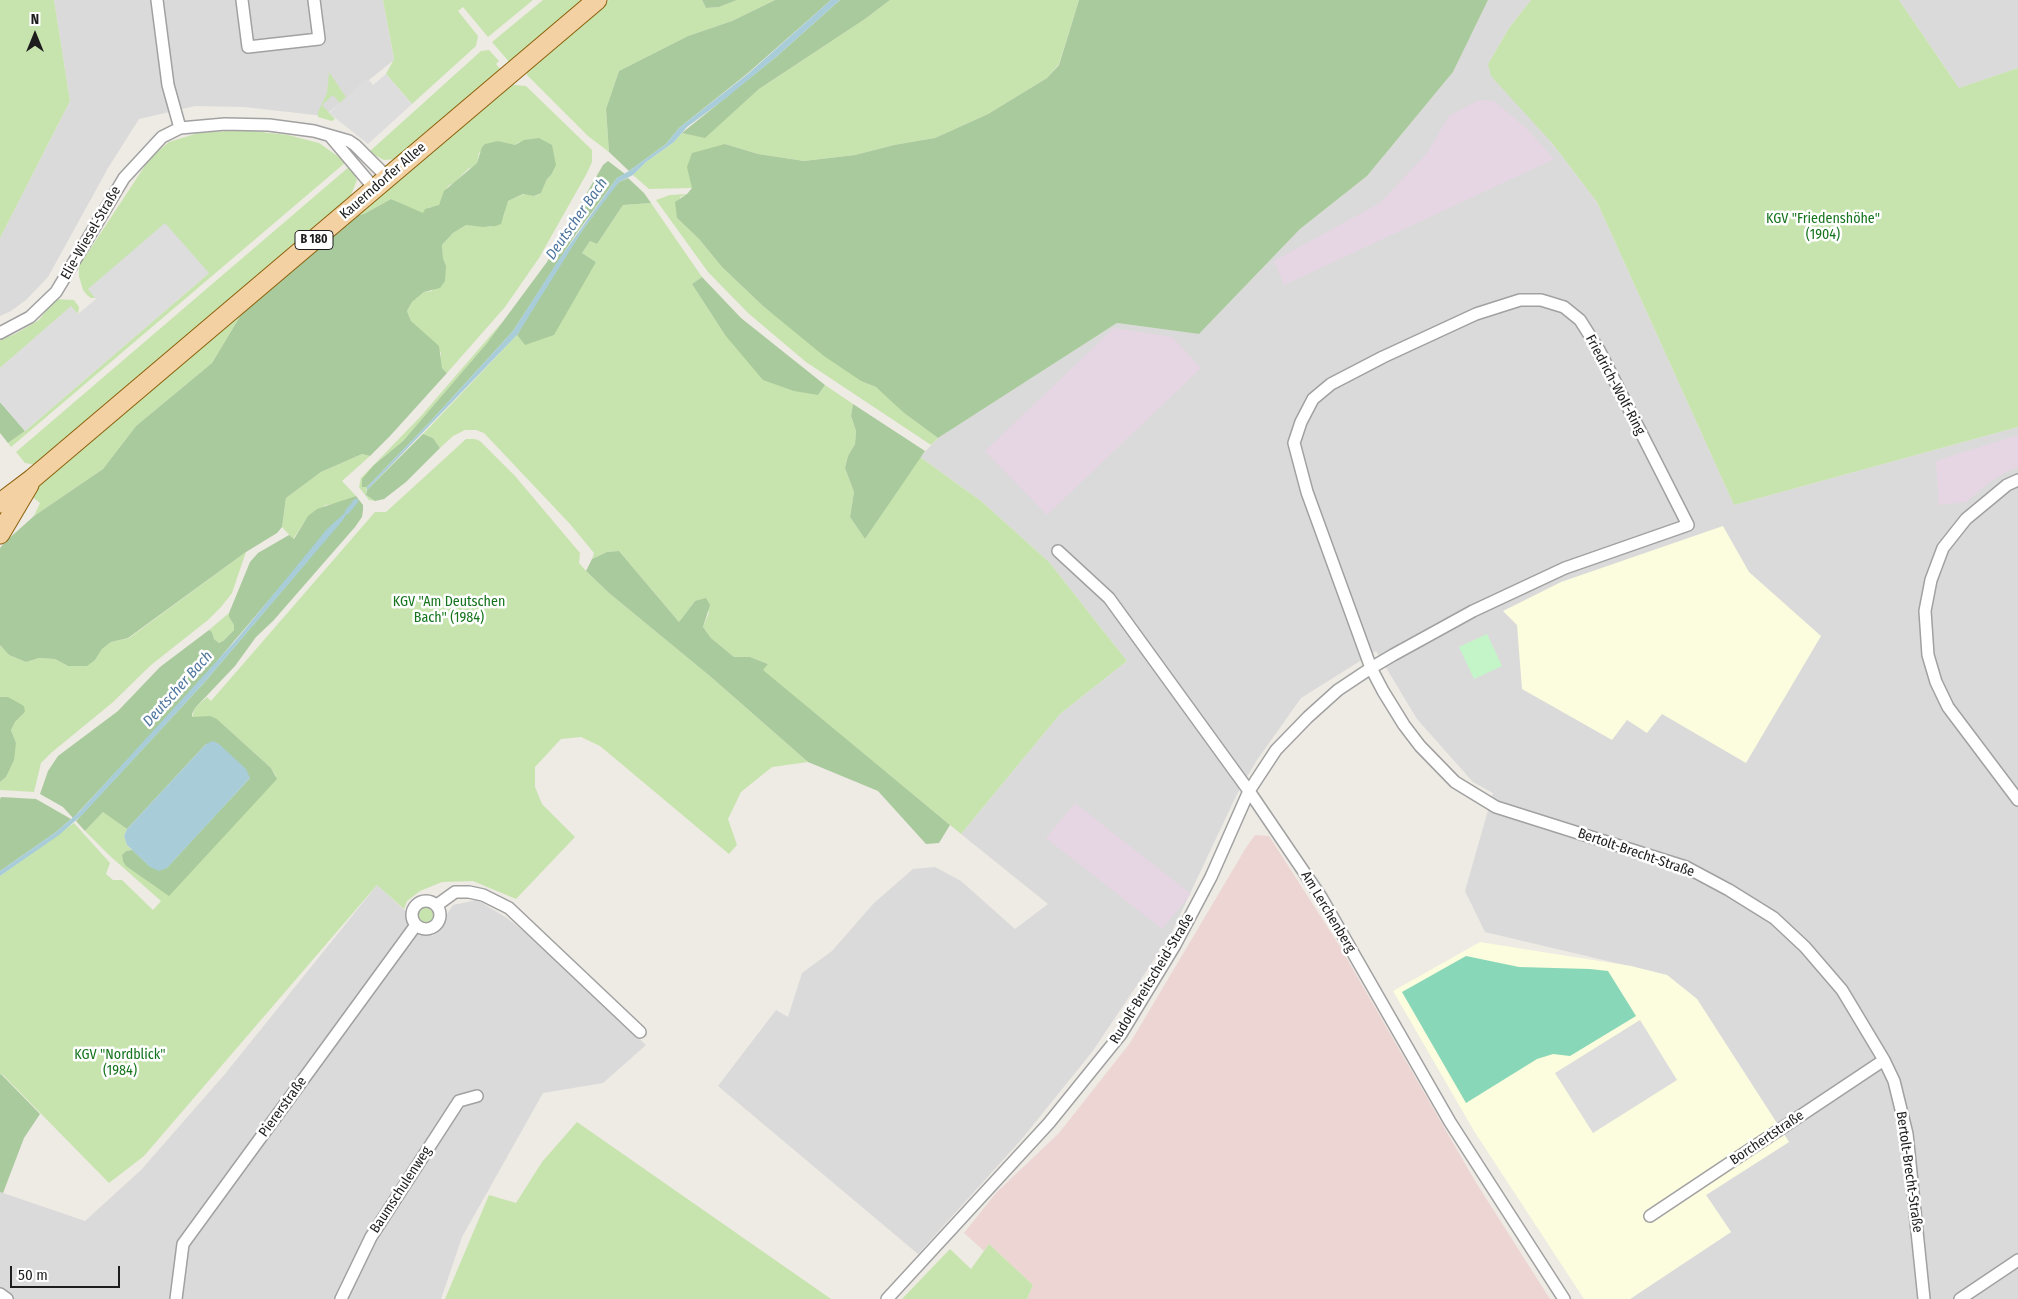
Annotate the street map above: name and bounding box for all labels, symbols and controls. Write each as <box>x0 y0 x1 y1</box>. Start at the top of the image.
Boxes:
north arrow <box>10 10 60 60</box>
text: N <box>31 11 39 28</box>
street label: Kauerndorfer Allee <box>337 139 429 223</box>
water label: Deutscher Bach <box>542 175 612 263</box>
street label: Elie-Wiesel-Straße <box>57 183 125 283</box>
park label: KGV "Friedenshöhe" (1904) <box>1766 211 1880 243</box>
road number: B 180 <box>295 230 333 250</box>
street label: Friedrich-Wolf-Ring <box>1581 332 1649 438</box>
park label: KGV "Am Deutschen Bach" (1984) <box>393 594 505 626</box>
water label: Deutscher Bach <box>139 648 217 730</box>
street label: Bertolt-Brecht-Straße <box>1575 825 1697 881</box>
street label: Am Lerchenberg <box>1297 868 1359 956</box>
street label: Rudolf-Breitscheid-Straße <box>1106 911 1198 1047</box>
park label: KGV "Nordblick" (1984) <box>74 1047 166 1080</box>
street label: Piererstraße <box>256 1074 310 1140</box>
street label: Borchertstraße <box>1727 1107 1807 1169</box>
street label: Bertolt-Brecht-Straße <box>1892 1110 1926 1234</box>
street label: Baumschulenweg <box>367 1144 435 1236</box>
scale bar <box>12 1256 122 1288</box>
text: 50 m <box>18 1266 48 1284</box>

